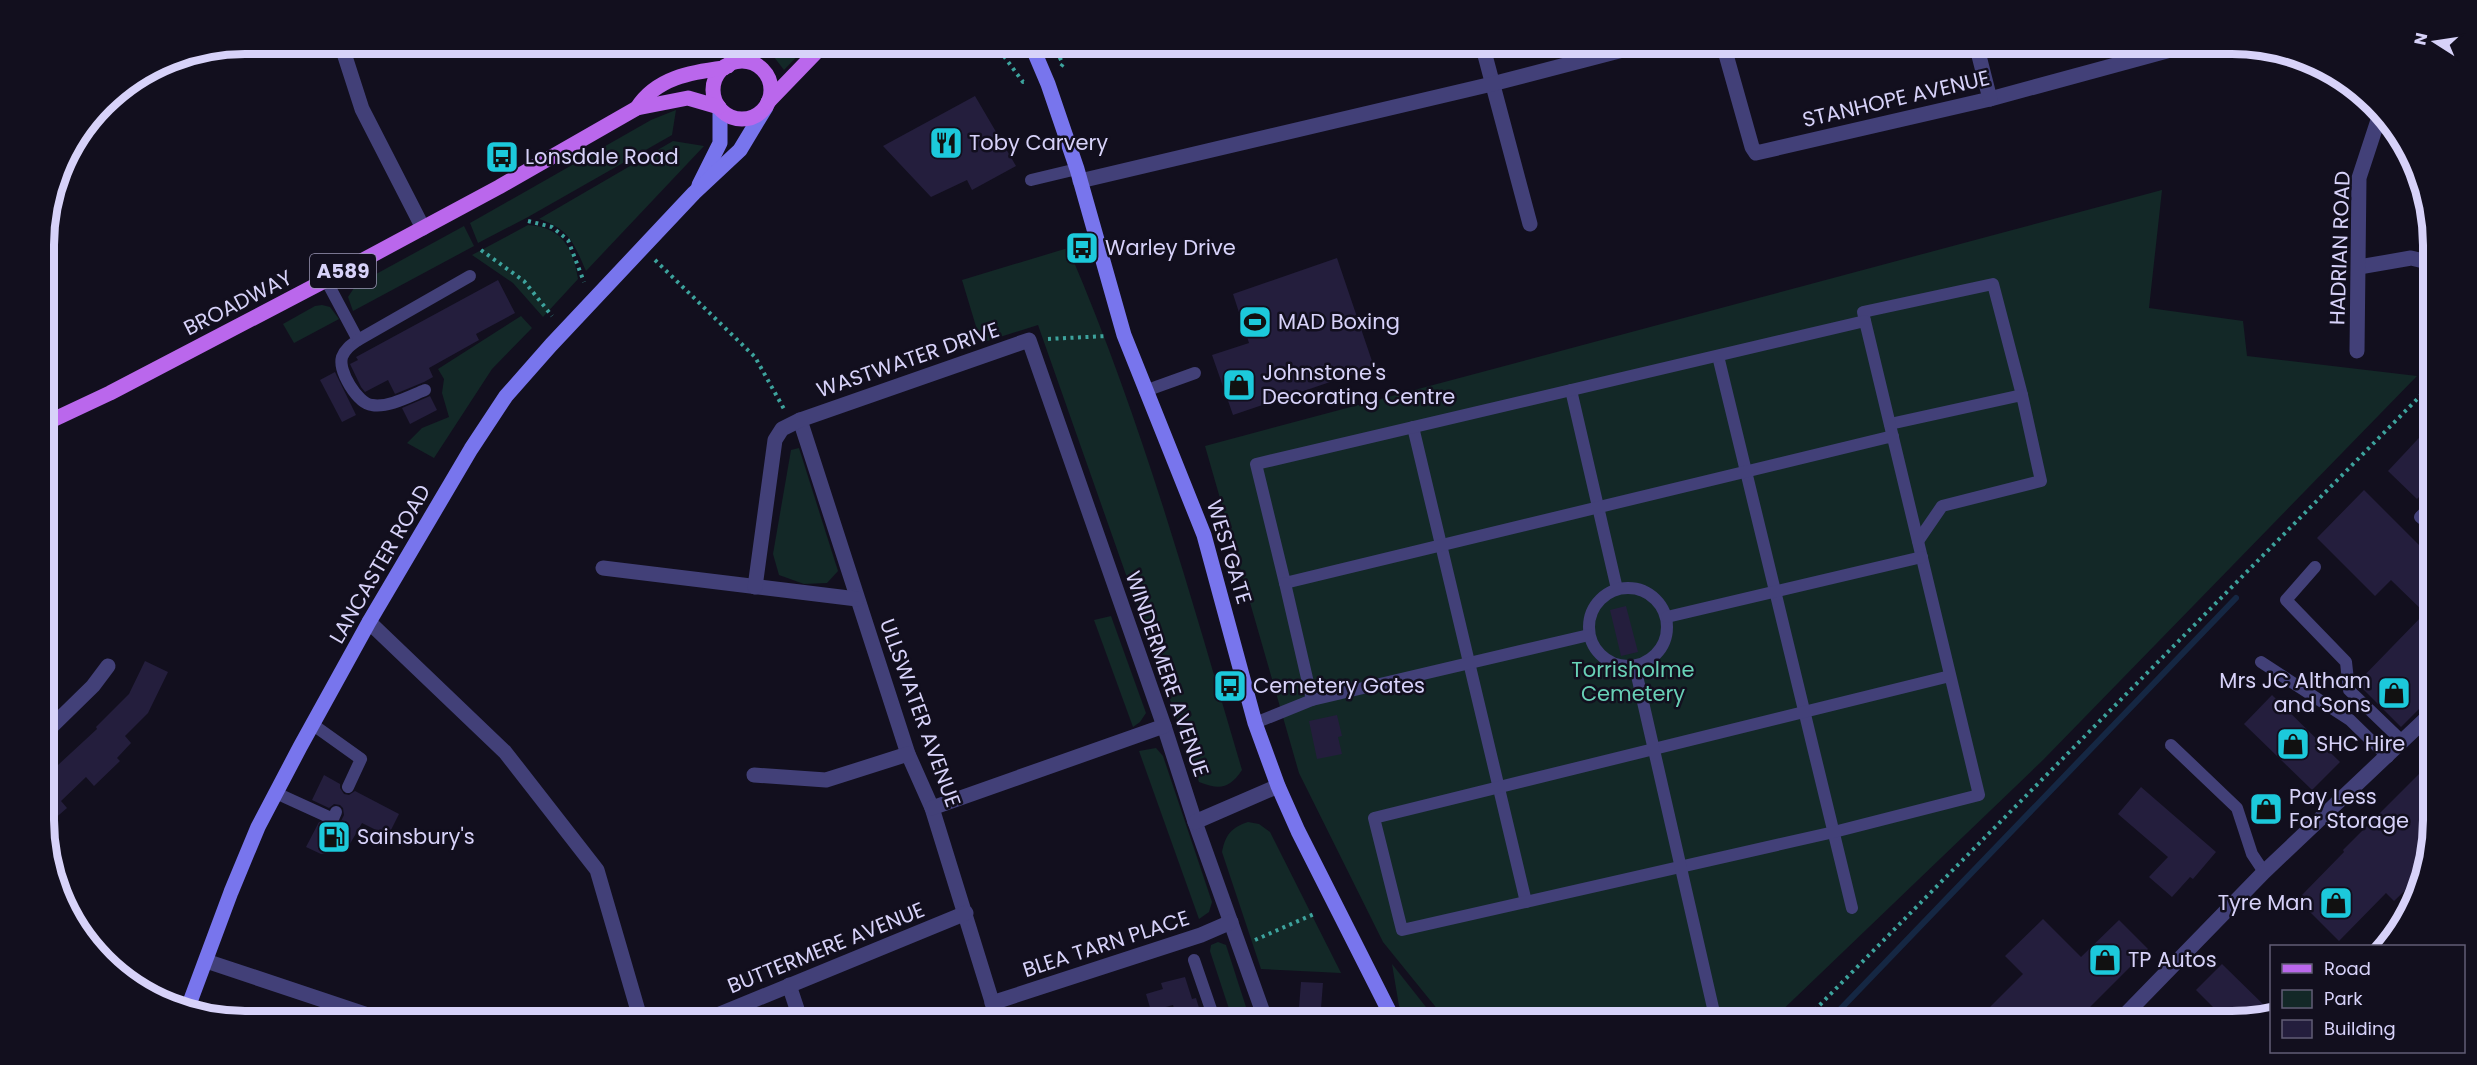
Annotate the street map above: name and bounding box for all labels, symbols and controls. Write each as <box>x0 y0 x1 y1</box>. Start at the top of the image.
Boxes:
north arrow <box>2405 12 2465 72</box>
text: N <box>2408 31 2433 47</box>
street label: STANHOPE AVENUE <box>1800 63 1992 134</box>
restaurant icon: Toby Carvery <box>928 125 964 161</box>
place label: Toby Carvery <box>969 128 1108 157</box>
bus stop icon: Lonsdale Road <box>484 139 520 175</box>
place label: Lonsdale Road <box>525 142 679 171</box>
street label: HADRIAN ROAD <box>2322 170 2357 326</box>
bus stop icon: Warley Drive <box>1064 230 1100 266</box>
place label: Warley Drive <box>1105 233 1236 262</box>
road number: A589 <box>310 254 376 288</box>
street label: BROADWAY <box>179 263 297 342</box>
sports icon: MAD Boxing <box>1237 304 1273 340</box>
place label: MAD Boxing <box>1278 307 1400 336</box>
street label: WASTWATER DRIVE <box>813 315 1003 404</box>
place label: Johnstone's Decorating Centre <box>1262 358 1455 411</box>
shop icon: Johnstone's Decorating Centre <box>1221 367 1257 403</box>
street label: LANCASTER ROAD <box>322 479 437 649</box>
street label: WESTGATE <box>1200 496 1259 608</box>
street label: WINDERMERE AVENUE <box>1119 567 1216 781</box>
street label: ULLSWATER AVENUE <box>873 615 968 811</box>
park label: Torrisholme Cemetery <box>1571 655 1695 708</box>
place label: Mrs JC Altham and Sons <box>2219 666 2371 719</box>
bus stop icon: Cemetery Gates <box>1212 668 1248 704</box>
place label: Cemetery Gates <box>1253 671 1425 700</box>
shop icon: Mrs JC Altham and Sons <box>2376 675 2412 711</box>
shop icon: SHC Hire <box>2275 726 2311 762</box>
place label: SHC Hire <box>2316 729 2405 758</box>
place label: Pay Less For Storage <box>2289 782 2409 835</box>
shop icon: Pay Less For Storage <box>2248 791 2284 827</box>
fuel station icon: Sainsbury's <box>316 819 352 855</box>
place label: Sainsbury's <box>357 822 475 851</box>
shop icon: Tyre Man <box>2318 885 2354 921</box>
place label: Tyre Man <box>2218 888 2313 917</box>
street label: BUTTERMERE AVENUE <box>723 895 929 1000</box>
street label: BLEA TARN PLACE <box>1019 903 1193 984</box>
shop icon: TP Autos <box>2087 942 2123 978</box>
place label: TP Autos <box>2128 945 2217 974</box>
legend <box>2270 945 2465 1053</box>
text: Road <box>2324 956 2371 981</box>
text: Park <box>2324 986 2363 1011</box>
text: Building <box>2324 1016 2396 1041</box>

